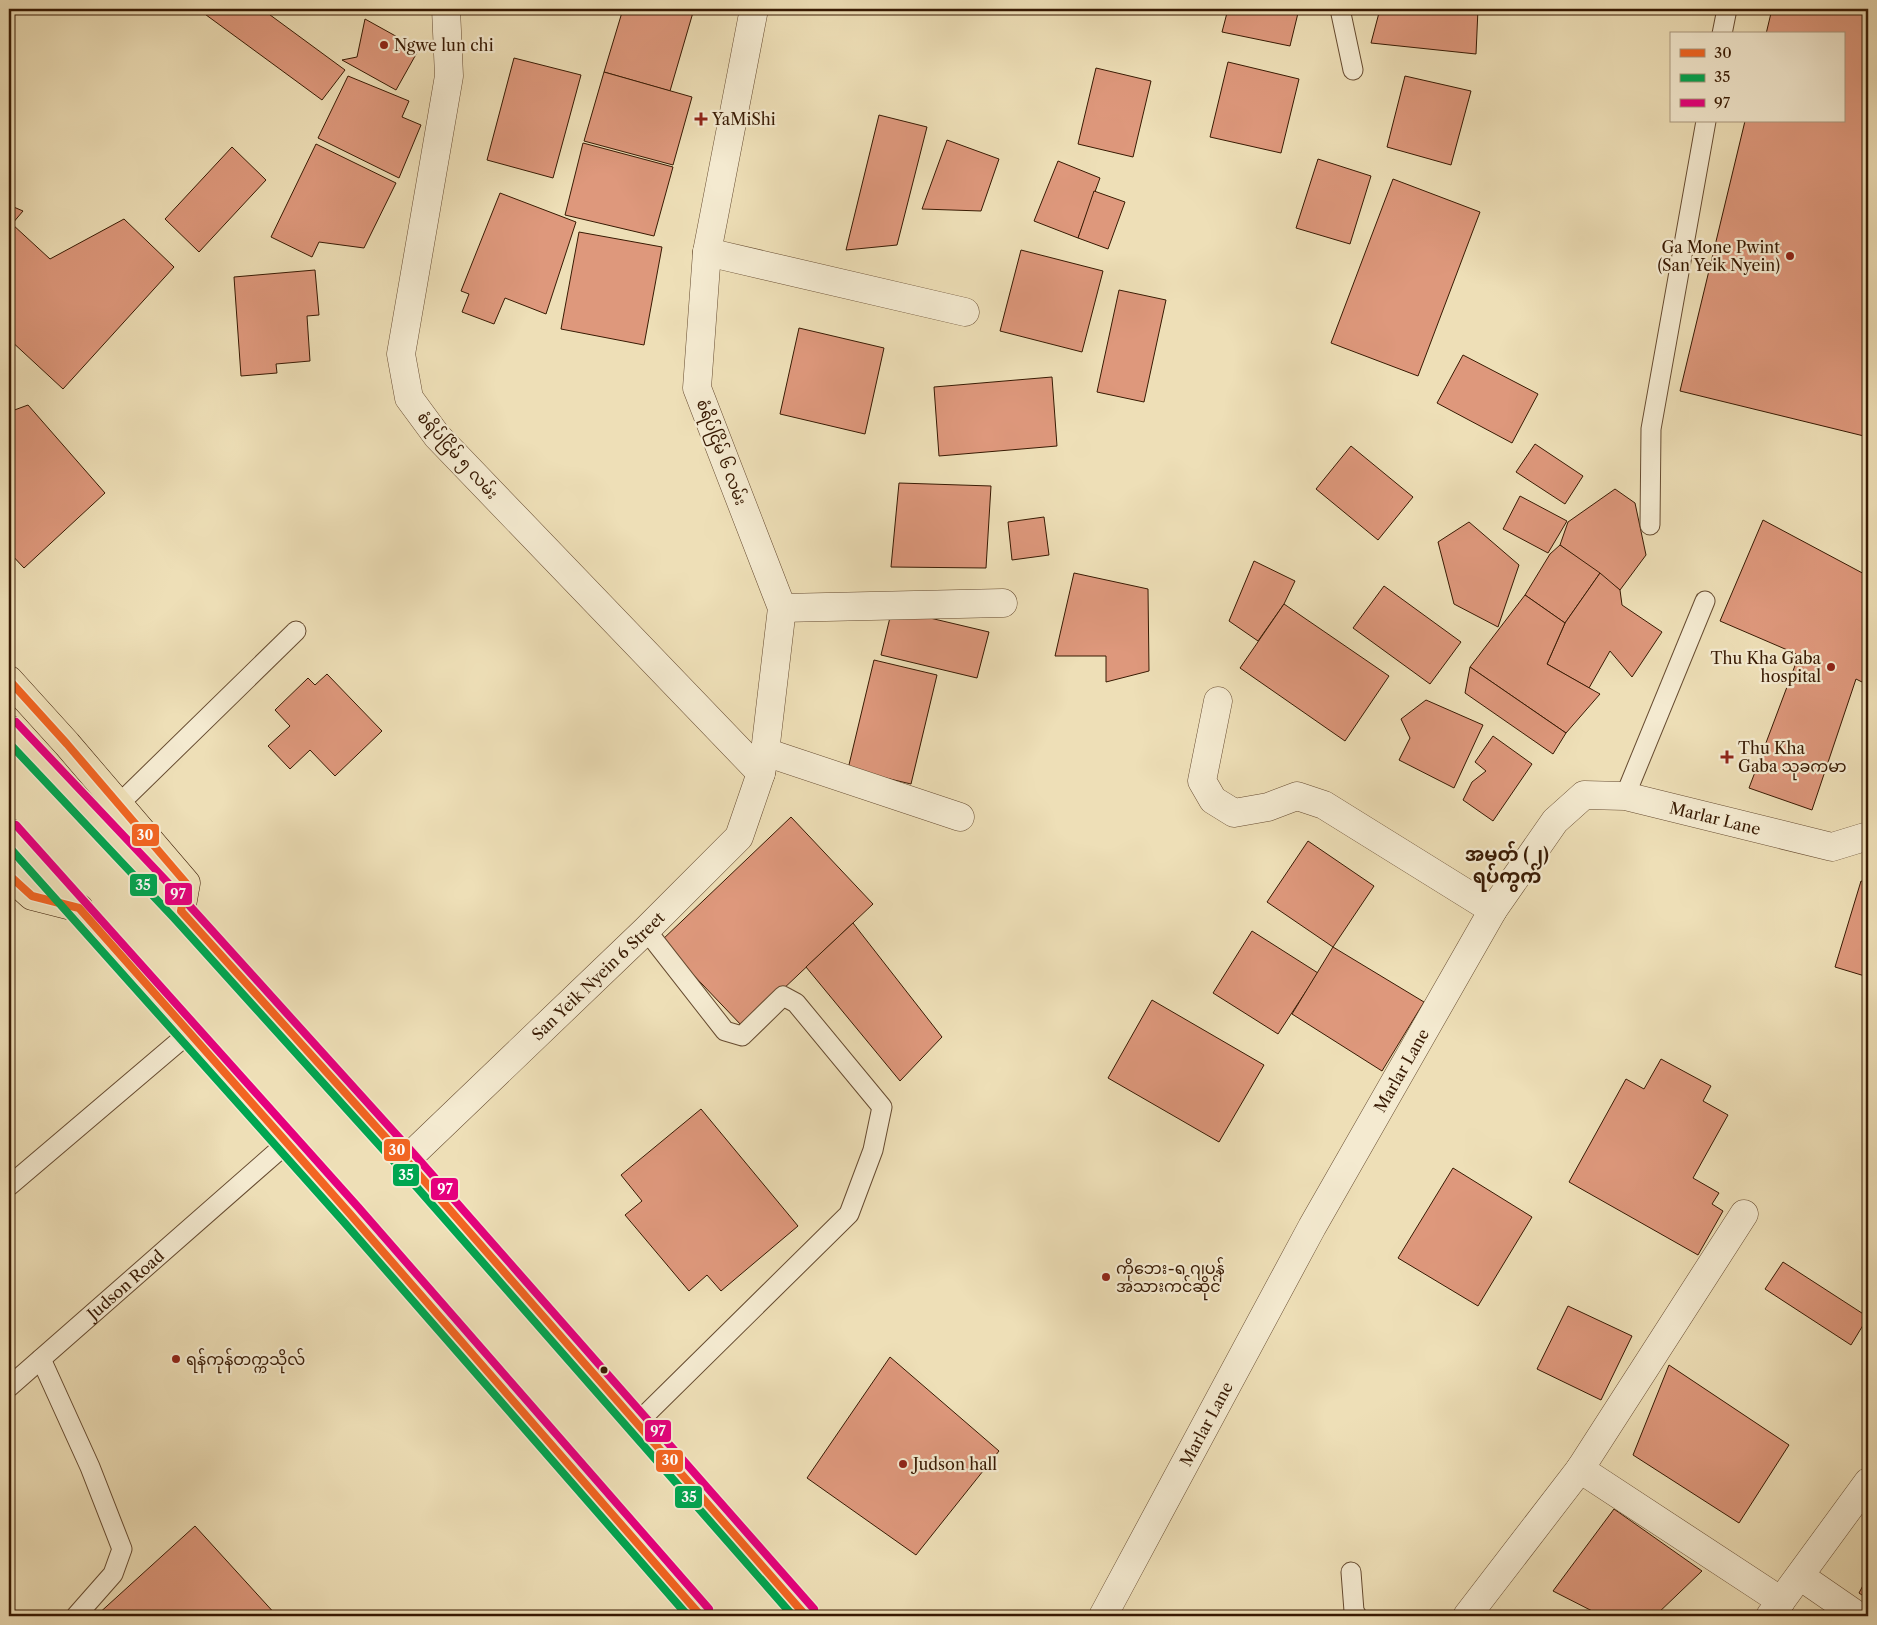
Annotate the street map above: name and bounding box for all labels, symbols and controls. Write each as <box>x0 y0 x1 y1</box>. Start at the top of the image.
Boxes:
legend <box>1670 32 1844 122</box>
place label: Ngwe lun chi <box>394 35 494 55</box>
marker: Ngwe lun chi <box>378 39 390 51</box>
text: 30 <box>1714 43 1732 62</box>
text: 35 <box>1714 67 1730 86</box>
text: 97 <box>1714 93 1731 112</box>
place label: YaMiShi <box>711 109 776 129</box>
marker: YaMiShi <box>694 112 708 126</box>
place label: Ga Mone Pwint (San Yeik Nyein) <box>1657 237 1780 275</box>
marker: Ga Mone Pwint (San Yeik Nyein) <box>1784 250 1796 262</box>
street label: စံရိပ်ငြိမ် ၆ လမ်း <box>689 396 752 509</box>
street label: စံရိပ်ငြိမ် ၅ လမ်း <box>410 406 503 506</box>
place label: Thu Kha Gaba hospital <box>1710 648 1822 686</box>
marker: Thu Kha Gaba hospital <box>1825 661 1837 673</box>
place label: Thu Kha Gaba သုခကမာ <box>1738 738 1846 781</box>
marker: Thu Kha Gaba သုခကမာ <box>1720 750 1734 764</box>
street label: Marlar Lane <box>1668 797 1763 839</box>
line badge: 30 <box>131 823 160 847</box>
text: 30 <box>137 826 153 844</box>
district label: အမှတ် (၂) ရပ်ကွက် <box>1465 841 1549 892</box>
line badge: 35 <box>129 873 158 897</box>
text: 35 <box>135 876 151 894</box>
line badge: 97 <box>164 882 193 906</box>
text: 97 <box>170 885 187 903</box>
street label: San Yeik Nyein 6 Street <box>527 907 669 1044</box>
street label: Marlar Lane <box>1370 1025 1433 1116</box>
line badge: 30 <box>383 1138 411 1162</box>
text: 30 <box>389 1141 405 1159</box>
line badge: 35 <box>392 1163 420 1187</box>
text: 35 <box>398 1166 414 1184</box>
line badge: 97 <box>430 1177 459 1201</box>
text: 97 <box>437 1180 454 1198</box>
street label: Judson Road <box>81 1245 168 1326</box>
place label: ကိုဘေး-ရ ဂျပန် အသားကင်ဆိုင် <box>1116 1257 1225 1301</box>
marker: ကိုဘေး-ရ ဂျပန် အသားကင်ဆိုင် <box>1100 1271 1112 1283</box>
place label: ရန်ကုန်တက္ကသိုလ် <box>186 1348 305 1374</box>
marker: ရန်ကုန်တက္ကသိုလ် <box>170 1353 182 1365</box>
unlabelled marker <box>599 1365 609 1375</box>
street label: Marlar Lane <box>1175 1378 1237 1470</box>
line badge: 97 <box>644 1419 672 1443</box>
text: 97 <box>650 1422 667 1440</box>
line badge: 30 <box>655 1449 684 1473</box>
text: 30 <box>662 1451 678 1469</box>
place label: Judson hall <box>910 1454 997 1474</box>
marker: Judson hall <box>897 1458 909 1470</box>
line badge: 35 <box>674 1485 703 1509</box>
text: 35 <box>681 1488 697 1506</box>

